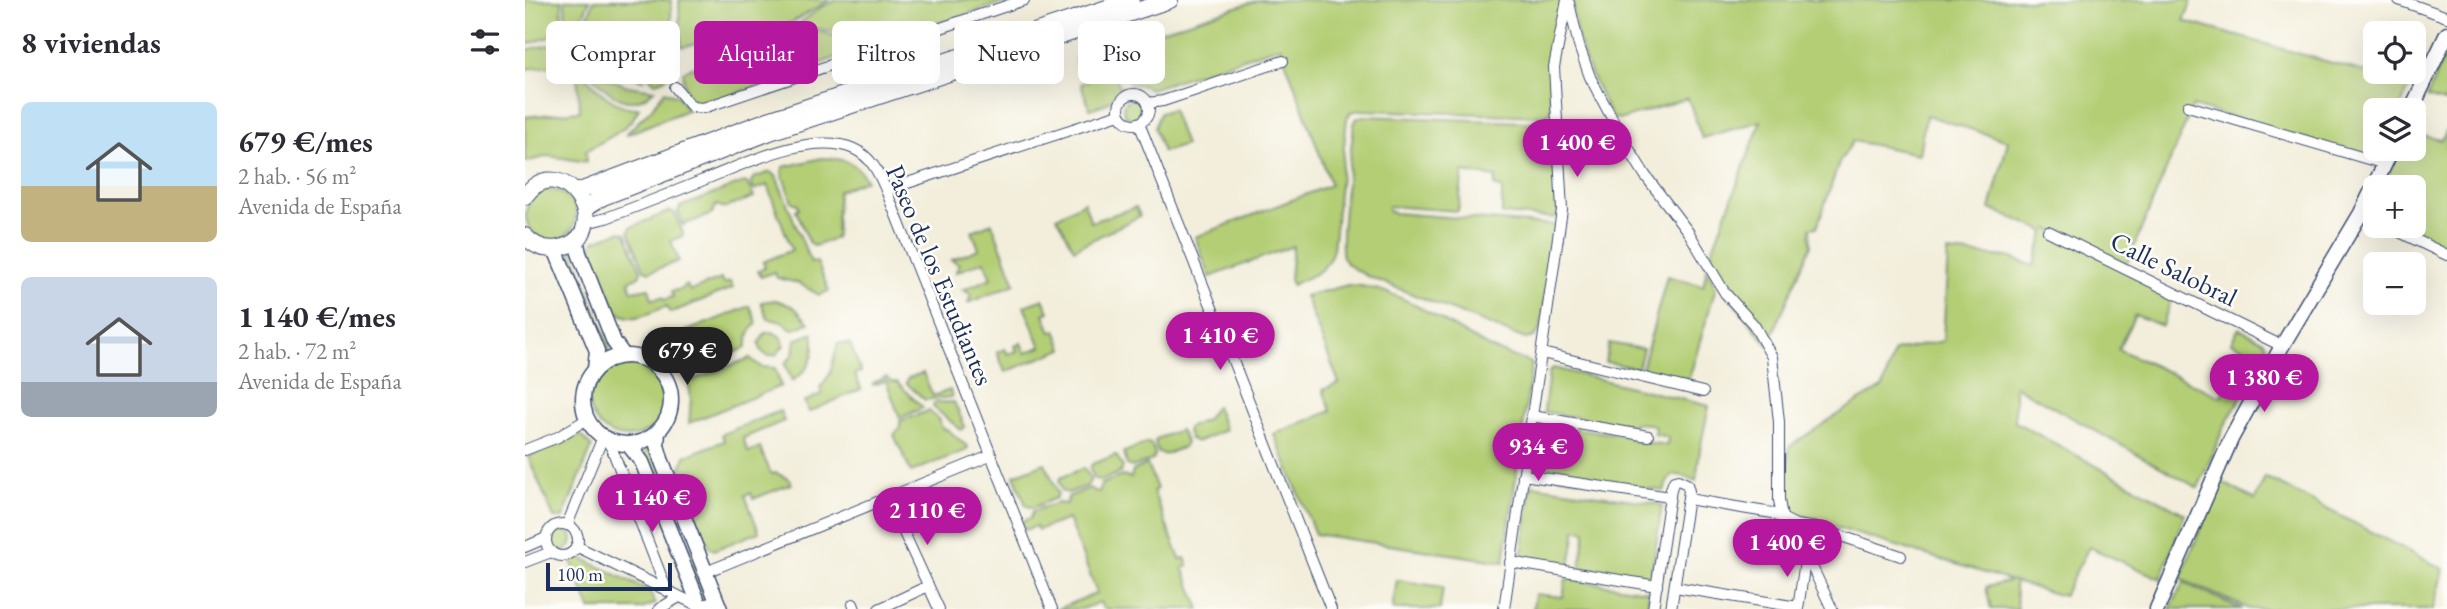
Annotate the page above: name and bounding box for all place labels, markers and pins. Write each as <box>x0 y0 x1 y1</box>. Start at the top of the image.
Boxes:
pin: 1 400 € <box>1512 120 1642 179</box>
pin: 1 410 € <box>1155 312 1285 372</box>
pin: 679 € <box>638 328 736 387</box>
pin: 1 380 € <box>2199 354 2329 414</box>
pin: 934 € <box>1489 424 1587 483</box>
pin: 1 140 € <box>587 475 717 534</box>
pin: 2 110 € <box>862 488 992 547</box>
pin: 1 400 € <box>1722 520 1852 579</box>

